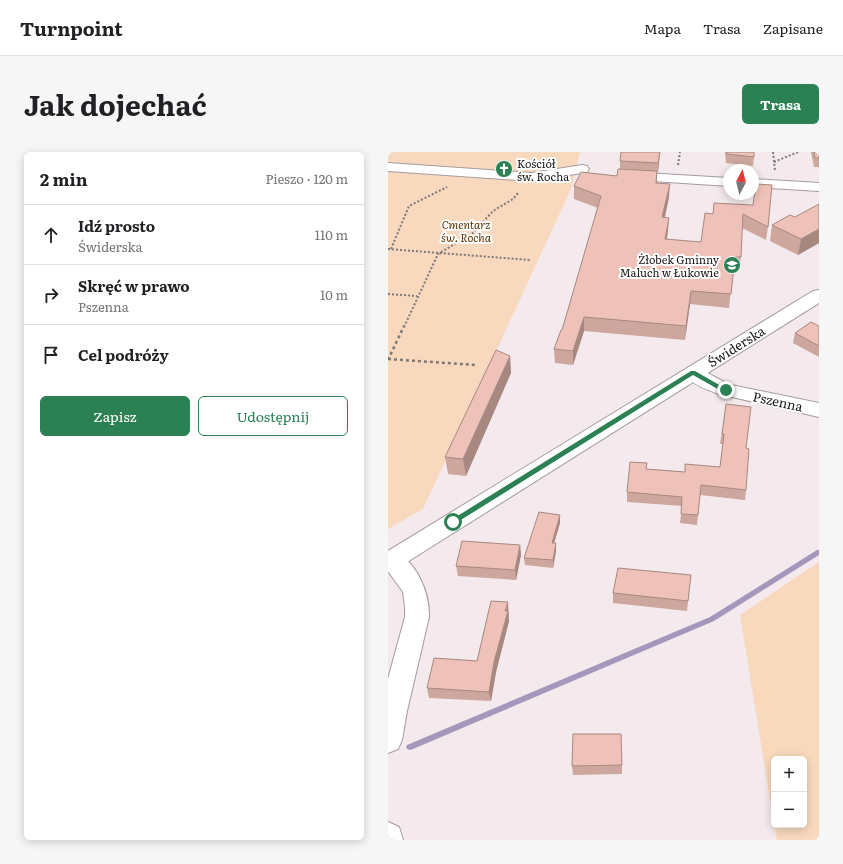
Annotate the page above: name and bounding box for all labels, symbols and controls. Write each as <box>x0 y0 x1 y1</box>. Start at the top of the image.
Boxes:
text: Turnpoint <box>20 14 123 42</box>
text: Mapa <box>644 18 681 38</box>
text: Trasa <box>703 18 741 38</box>
text: Zapisane <box>763 18 823 38</box>
text: Jak dojechać <box>24 83 207 125</box>
button: Trasa <box>742 84 819 124</box>
place label: Kościół św. Rocha <box>517 155 569 184</box>
church icon: Kościół św. Rocha <box>494 159 514 179</box>
north arrow <box>723 164 759 200</box>
text: 2 min <box>40 166 88 191</box>
text: Pieszo · 120 m <box>265 169 348 188</box>
text: Idź prosto <box>78 214 155 237</box>
park label: Cmentarz św. Rocha <box>441 216 492 245</box>
icon: ahead <box>40 224 62 246</box>
text: 110 m <box>315 225 348 244</box>
text: Świderska <box>78 237 143 256</box>
place label: Żłobek Gminny Maluch w Łukowie <box>620 251 720 280</box>
school or university icon: Żłobek Gminny Maluch w Łukowie <box>722 255 742 275</box>
text: Skręć w prawo <box>78 274 190 297</box>
icon: right <box>40 284 62 306</box>
text: 10 m <box>320 285 348 304</box>
text: Pszenna <box>78 297 129 316</box>
street label: Świderska <box>704 321 768 371</box>
text: Cel podróży <box>78 343 169 366</box>
icon: arrive <box>40 344 62 366</box>
route end <box>717 381 735 399</box>
street label: Pszenna <box>751 386 805 416</box>
button: Zapisz <box>40 396 190 436</box>
button: Udostępnij <box>198 396 348 436</box>
route start <box>444 513 462 531</box>
map controls <box>771 756 807 828</box>
button: + <box>771 756 807 792</box>
button: − <box>771 792 807 828</box>

